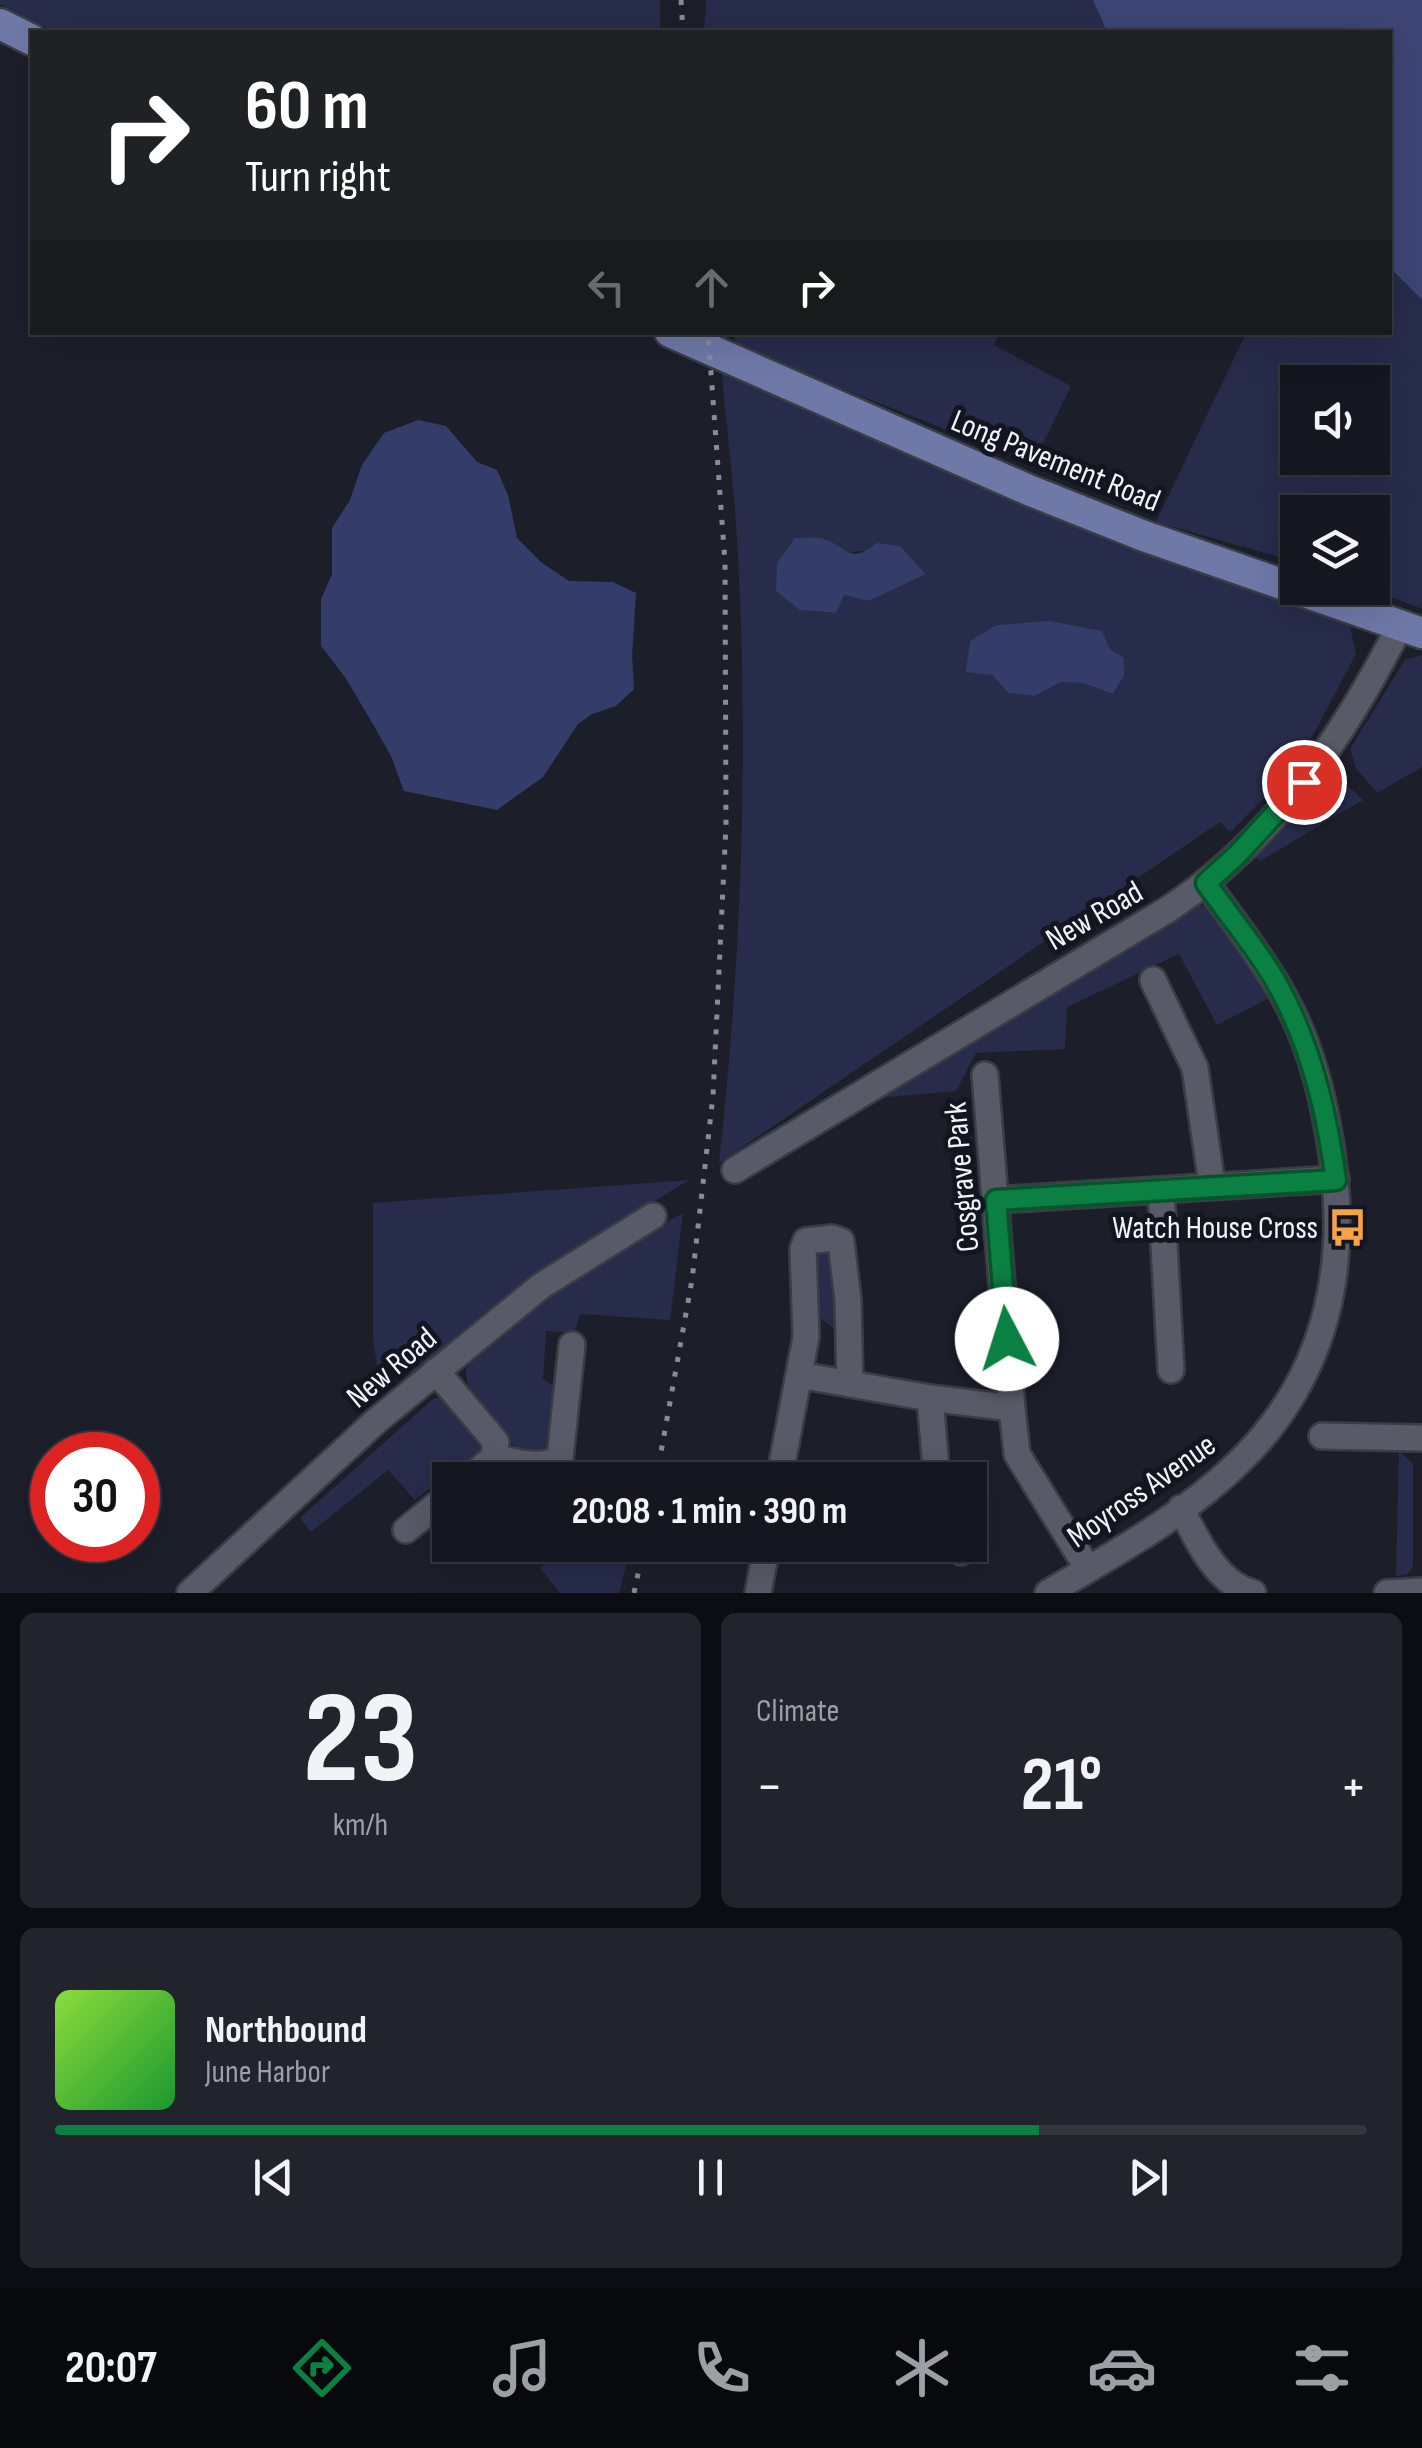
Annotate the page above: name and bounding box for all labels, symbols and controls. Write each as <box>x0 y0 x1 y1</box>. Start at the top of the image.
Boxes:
text: 60 m <box>245 65 369 149</box>
icon: right <box>80 70 210 200</box>
text: Turn right <box>245 150 391 205</box>
icon: left <box>579 260 634 315</box>
icon: ahead <box>684 260 739 315</box>
icon: right <box>789 260 844 315</box>
map controls <box>1280 365 1390 605</box>
button: sound <box>1280 365 1390 475</box>
street label: Long Pavement Road <box>945 402 1166 521</box>
button: layers <box>1280 495 1390 605</box>
pin <box>1262 740 1347 825</box>
icon: arrive <box>1277 755 1332 810</box>
street label: New Road <box>1039 873 1150 960</box>
street label: Cosgrave Park <box>937 1100 988 1253</box>
bus stop icon: Watch House Cross <box>1327 1206 1369 1248</box>
place label: Watch House Cross <box>1112 1209 1318 1248</box>
position arrow <box>955 1287 1059 1391</box>
street label: New Road <box>339 1319 445 1417</box>
street label: Moyross Avenue <box>1060 1426 1224 1557</box>
speed limit sign: 30 <box>30 1432 160 1562</box>
text: 20:08 · 1 min · 390 m <box>572 1489 847 1534</box>
text: 23 <box>303 1663 418 1819</box>
text: Climate <box>756 1692 839 1731</box>
text: 21° <box>1021 1741 1102 1832</box>
text: − <box>756 1754 783 1821</box>
text: + <box>1340 1754 1367 1821</box>
text: km/h <box>333 1806 388 1845</box>
text: Northbound <box>205 2008 367 2053</box>
text: June Harbor <box>205 2053 330 2092</box>
icon: previous <box>246 2150 301 2205</box>
icon: pause <box>683 2150 738 2205</box>
icon: next <box>1121 2150 1176 2205</box>
icon: directions <box>287 2333 357 2403</box>
icon: music <box>487 2333 557 2403</box>
icon: phone <box>687 2333 757 2403</box>
icon: climate <box>887 2333 957 2403</box>
icon: car <box>1087 2333 1157 2403</box>
icon: filters <box>1287 2333 1357 2403</box>
text: 20:07 <box>65 2341 157 2396</box>

